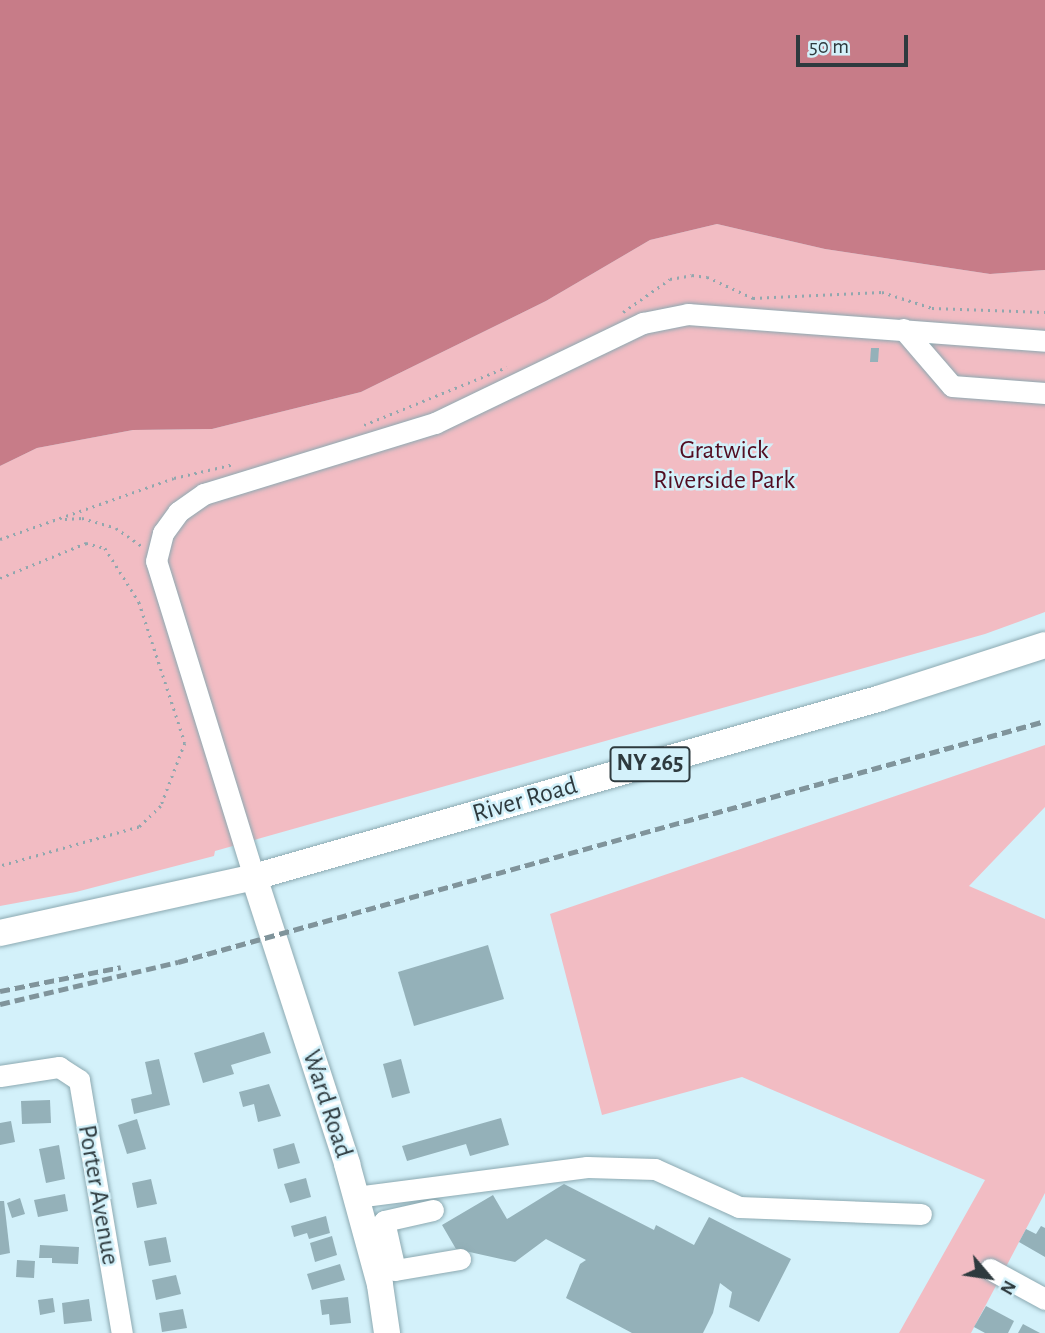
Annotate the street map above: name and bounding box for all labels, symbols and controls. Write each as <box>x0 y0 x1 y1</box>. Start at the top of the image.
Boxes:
scale bar <box>800 21 912 65</box>
text: 50 m <box>809 36 849 57</box>
park label: Gratwick Riverside Park <box>653 435 795 496</box>
road number: NY 265 <box>608 744 692 784</box>
street label: River Road <box>469 770 581 830</box>
street label: Ward Road <box>295 1046 359 1162</box>
street label: Porter Avenue <box>70 1123 126 1267</box>
north arrow <box>954 1242 1024 1312</box>
text: N <box>996 1277 1019 1298</box>

